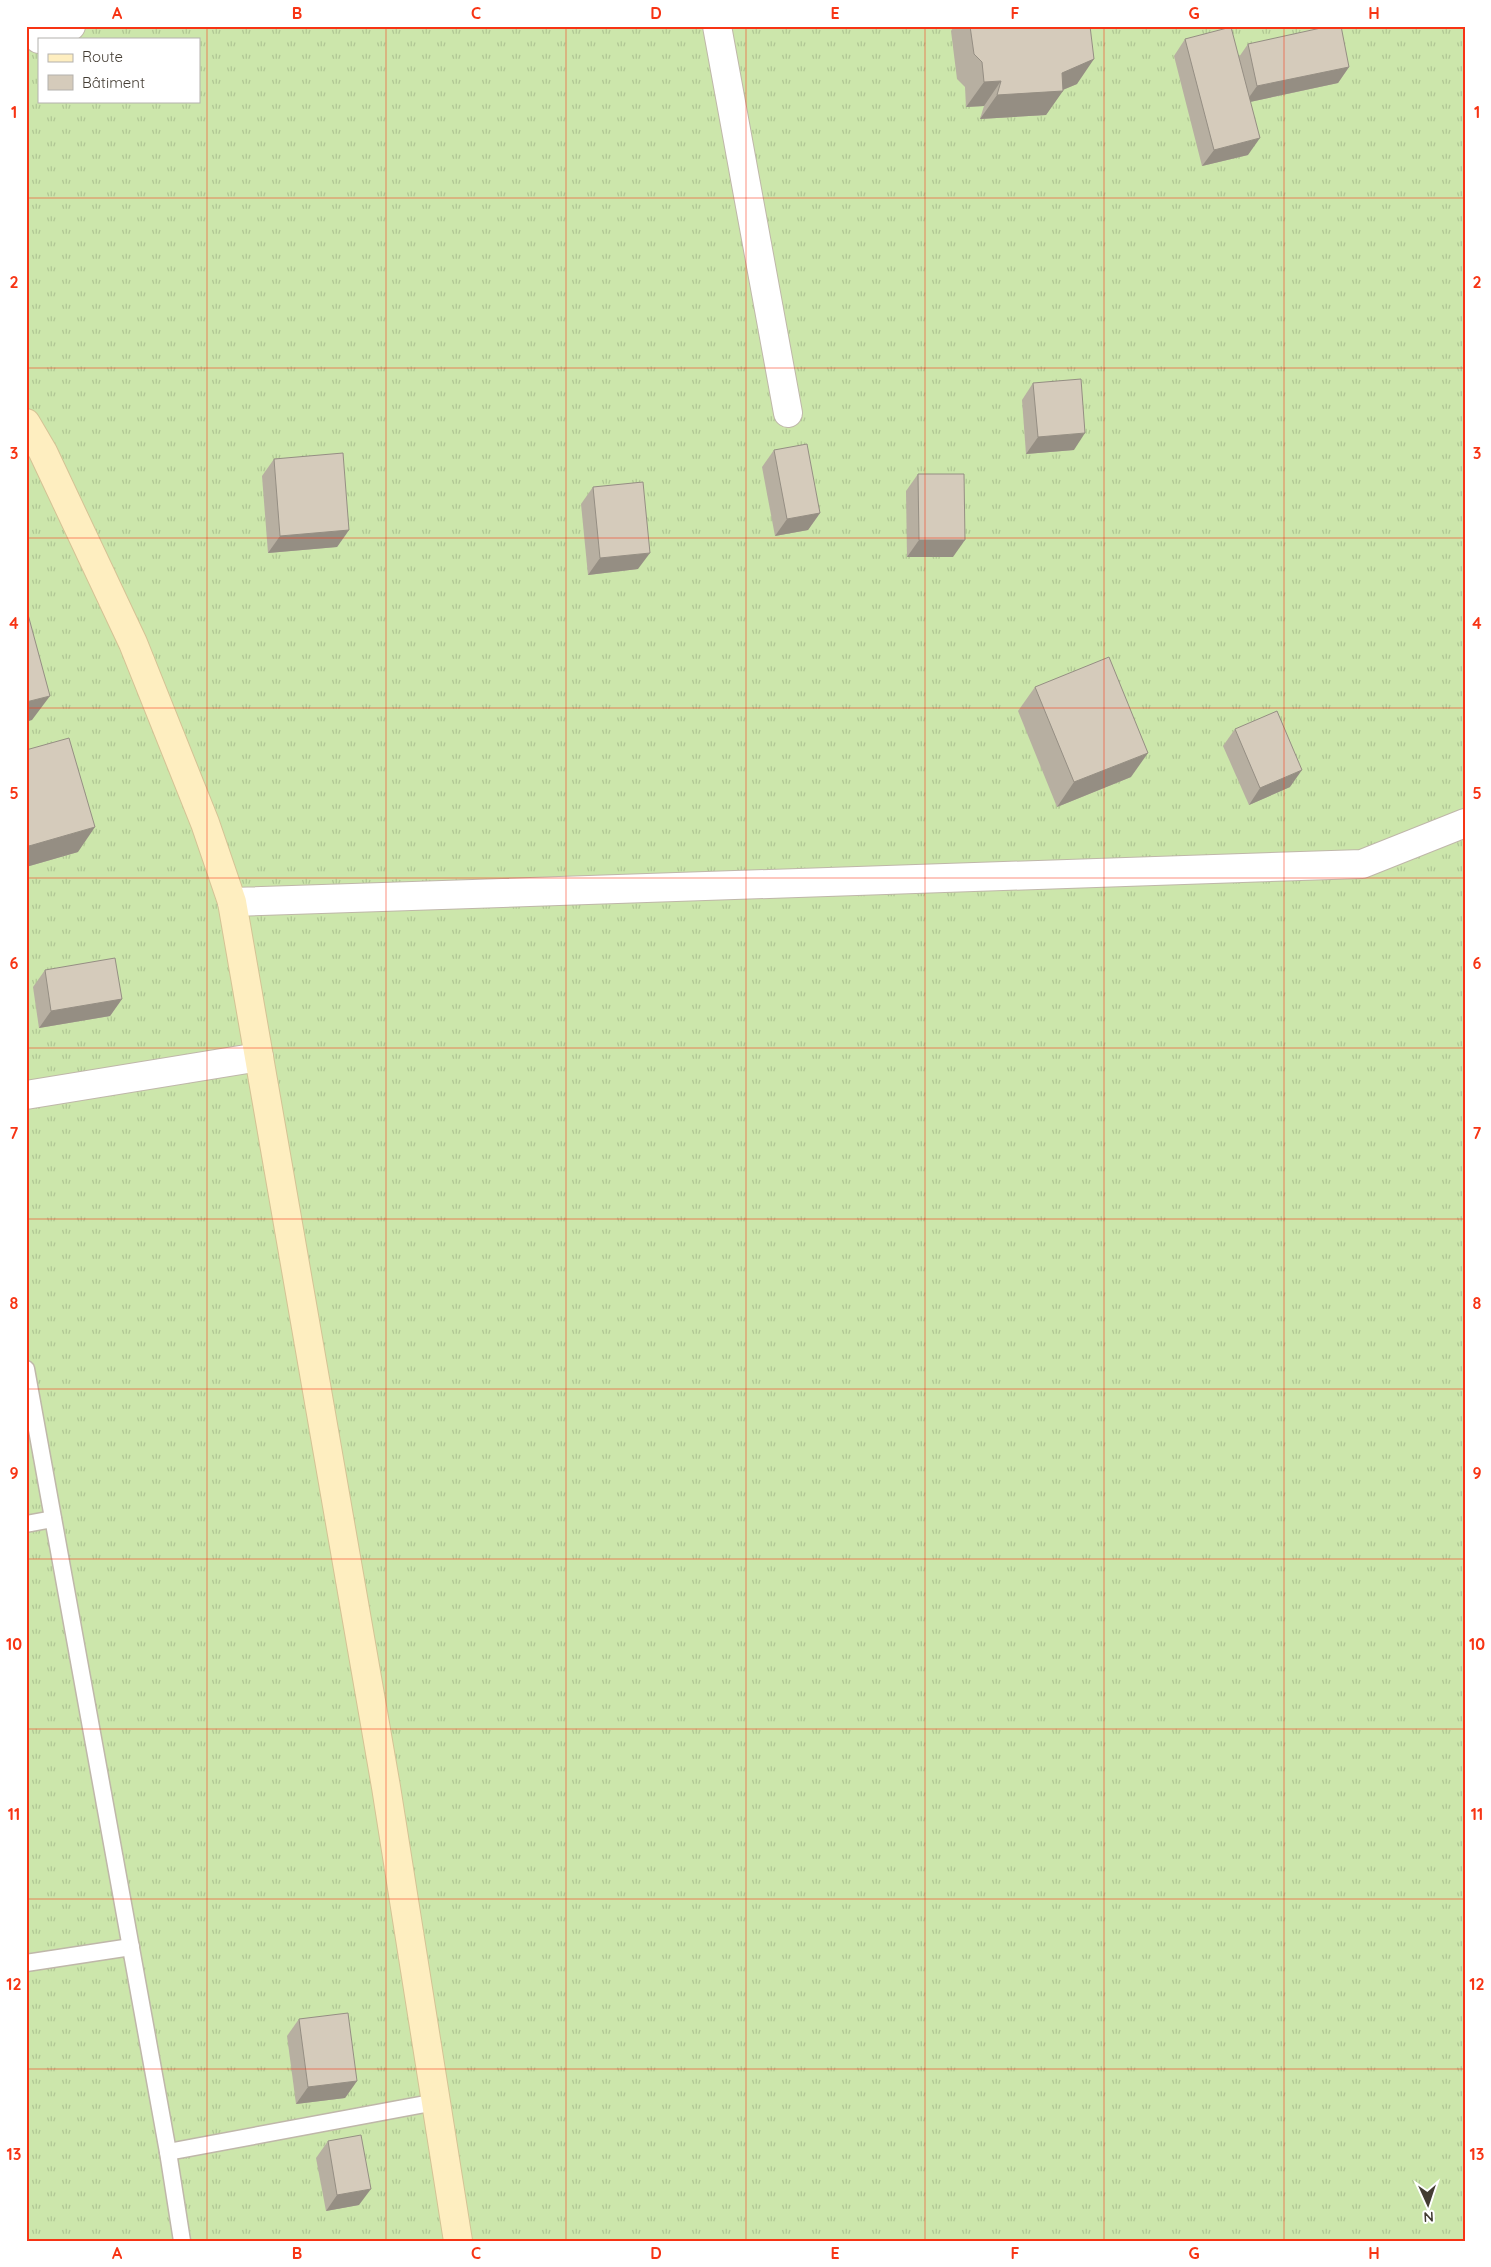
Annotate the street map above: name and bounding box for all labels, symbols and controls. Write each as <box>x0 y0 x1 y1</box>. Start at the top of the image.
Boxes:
text: A <box>112 3 123 23</box>
text: B <box>292 3 302 23</box>
text: C <box>471 3 481 23</box>
text: D <box>650 3 662 23</box>
text: E <box>830 3 840 23</box>
text: F <box>1011 3 1020 23</box>
text: G <box>1188 3 1200 23</box>
text: H <box>1368 3 1380 23</box>
legend <box>38 38 200 102</box>
text: Route <box>82 47 123 66</box>
text: Bâtiment <box>82 73 145 92</box>
text: 1 <box>11 102 17 122</box>
text: 1 <box>1474 102 1480 122</box>
text: 2 <box>9 272 19 292</box>
text: 2 <box>1472 272 1482 292</box>
text: 3 <box>10 443 18 463</box>
text: 3 <box>1473 443 1481 463</box>
text: 4 <box>9 613 19 633</box>
text: 4 <box>1472 613 1482 633</box>
text: 5 <box>9 783 19 803</box>
text: 5 <box>1472 783 1482 803</box>
text: 6 <box>10 953 19 973</box>
text: 6 <box>1473 953 1482 973</box>
text: 7 <box>10 1123 19 1143</box>
text: 7 <box>1473 1123 1482 1143</box>
text: 8 <box>10 1293 19 1313</box>
text: 8 <box>1473 1293 1482 1313</box>
text: 9 <box>9 1463 19 1483</box>
text: 9 <box>1472 1463 1482 1483</box>
text: 10 <box>6 1634 22 1654</box>
text: 10 <box>1469 1634 1485 1654</box>
text: 11 <box>8 1804 20 1824</box>
text: 11 <box>1471 1804 1483 1824</box>
text: 12 <box>6 1974 22 1994</box>
text: 12 <box>1469 1974 1485 1994</box>
text: 13 <box>7 2144 21 2164</box>
text: 13 <box>1470 2144 1484 2164</box>
north arrow <box>1404 2180 1454 2230</box>
text: N <box>1423 2208 1434 2226</box>
text: A <box>112 2243 123 2263</box>
text: B <box>292 2243 302 2263</box>
text: C <box>471 2243 481 2263</box>
text: D <box>650 2243 662 2263</box>
text: E <box>830 2243 840 2263</box>
text: F <box>1011 2243 1020 2263</box>
text: G <box>1188 2243 1200 2263</box>
text: H <box>1368 2243 1380 2263</box>

